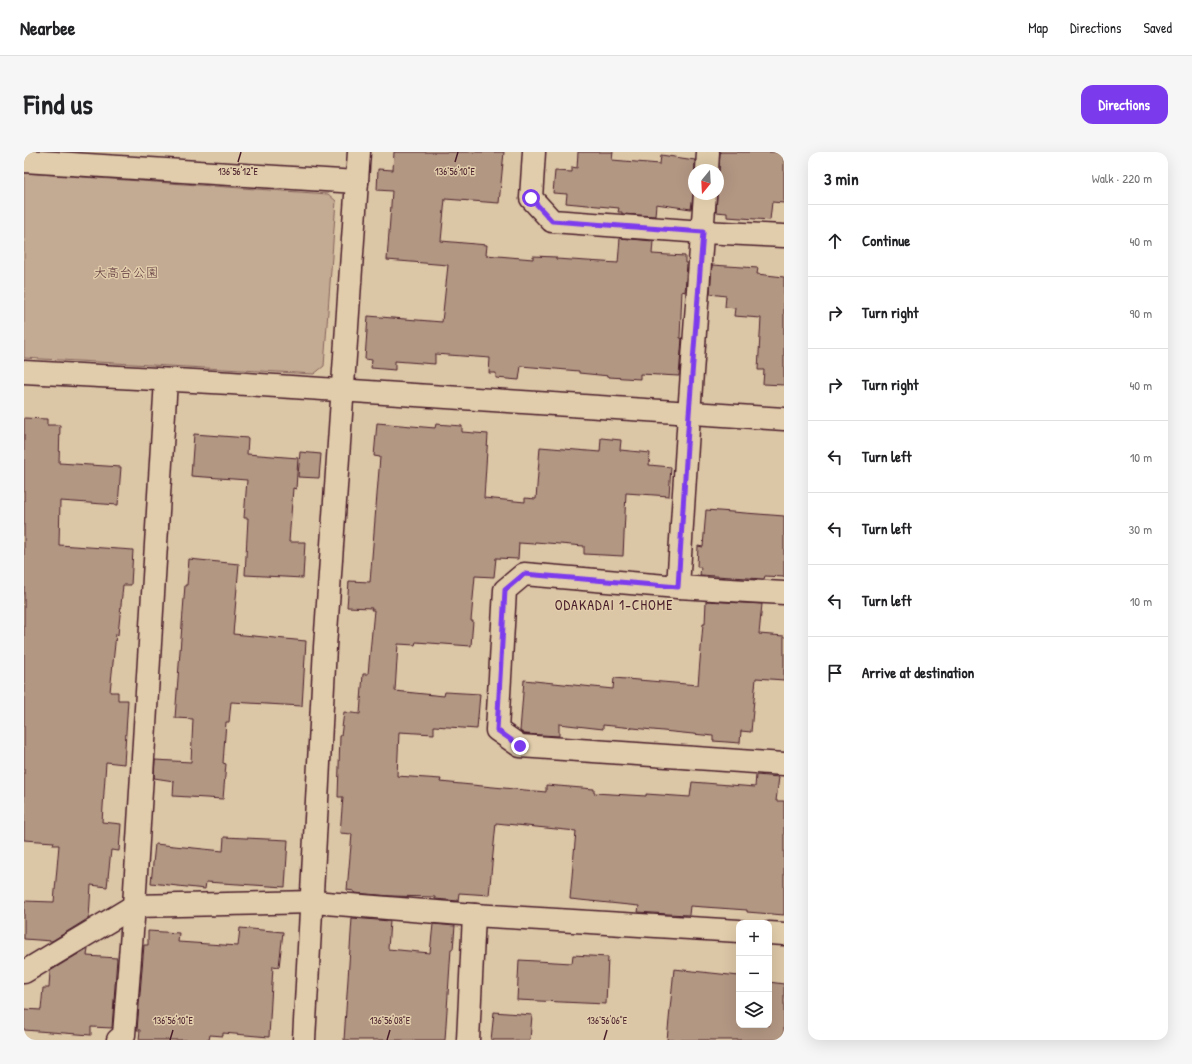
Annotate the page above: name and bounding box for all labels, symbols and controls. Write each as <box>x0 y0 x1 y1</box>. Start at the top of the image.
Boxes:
text: Nearbee <box>20 15 75 41</box>
text: Map <box>1028 18 1048 37</box>
text: Directions <box>1070 18 1121 37</box>
text: Saved <box>1143 18 1172 37</box>
text: Find us <box>24 85 93 123</box>
button: Directions <box>1081 85 1168 124</box>
north arrow <box>688 164 724 200</box>
text: 136°56'12"E <box>218 165 259 178</box>
text: 136°56'10"E <box>435 165 475 178</box>
text: 3 min <box>824 167 859 190</box>
text: Walk · 220 m <box>1092 169 1152 187</box>
route start <box>522 189 540 207</box>
icon: ahead <box>824 230 846 252</box>
text: Continue <box>862 230 910 251</box>
text: 40 m <box>1129 232 1152 250</box>
park label: 大高台公園 <box>93 263 159 281</box>
icon: right <box>824 302 846 324</box>
text: Turn right <box>862 302 918 323</box>
text: 90 m <box>1130 304 1152 322</box>
icon: right <box>824 374 846 396</box>
text: Turn right <box>862 374 918 395</box>
text: 40 m <box>1129 376 1152 394</box>
icon: left <box>824 446 846 468</box>
text: Turn left <box>862 446 912 467</box>
text: 10 m <box>1130 448 1152 466</box>
icon: left <box>824 518 846 540</box>
text: Turn left <box>862 518 912 539</box>
text: 30 m <box>1129 520 1152 538</box>
icon: left <box>824 590 846 612</box>
text: Turn left <box>862 590 912 611</box>
text: 10 m <box>1130 592 1152 610</box>
district label: ODAKADAI 1-CHOME <box>555 595 673 614</box>
icon: arrive <box>824 662 846 684</box>
text: Arrive at destination <box>862 662 974 683</box>
route end <box>511 737 529 755</box>
map controls <box>736 920 772 1028</box>
button: + <box>736 920 772 956</box>
button: − <box>736 956 772 992</box>
button: layers <box>736 992 772 1028</box>
text: 136°56'10"E <box>153 1014 193 1027</box>
text: 136°56'08"E <box>370 1014 411 1027</box>
text: 136°56'06"E <box>587 1014 628 1027</box>

